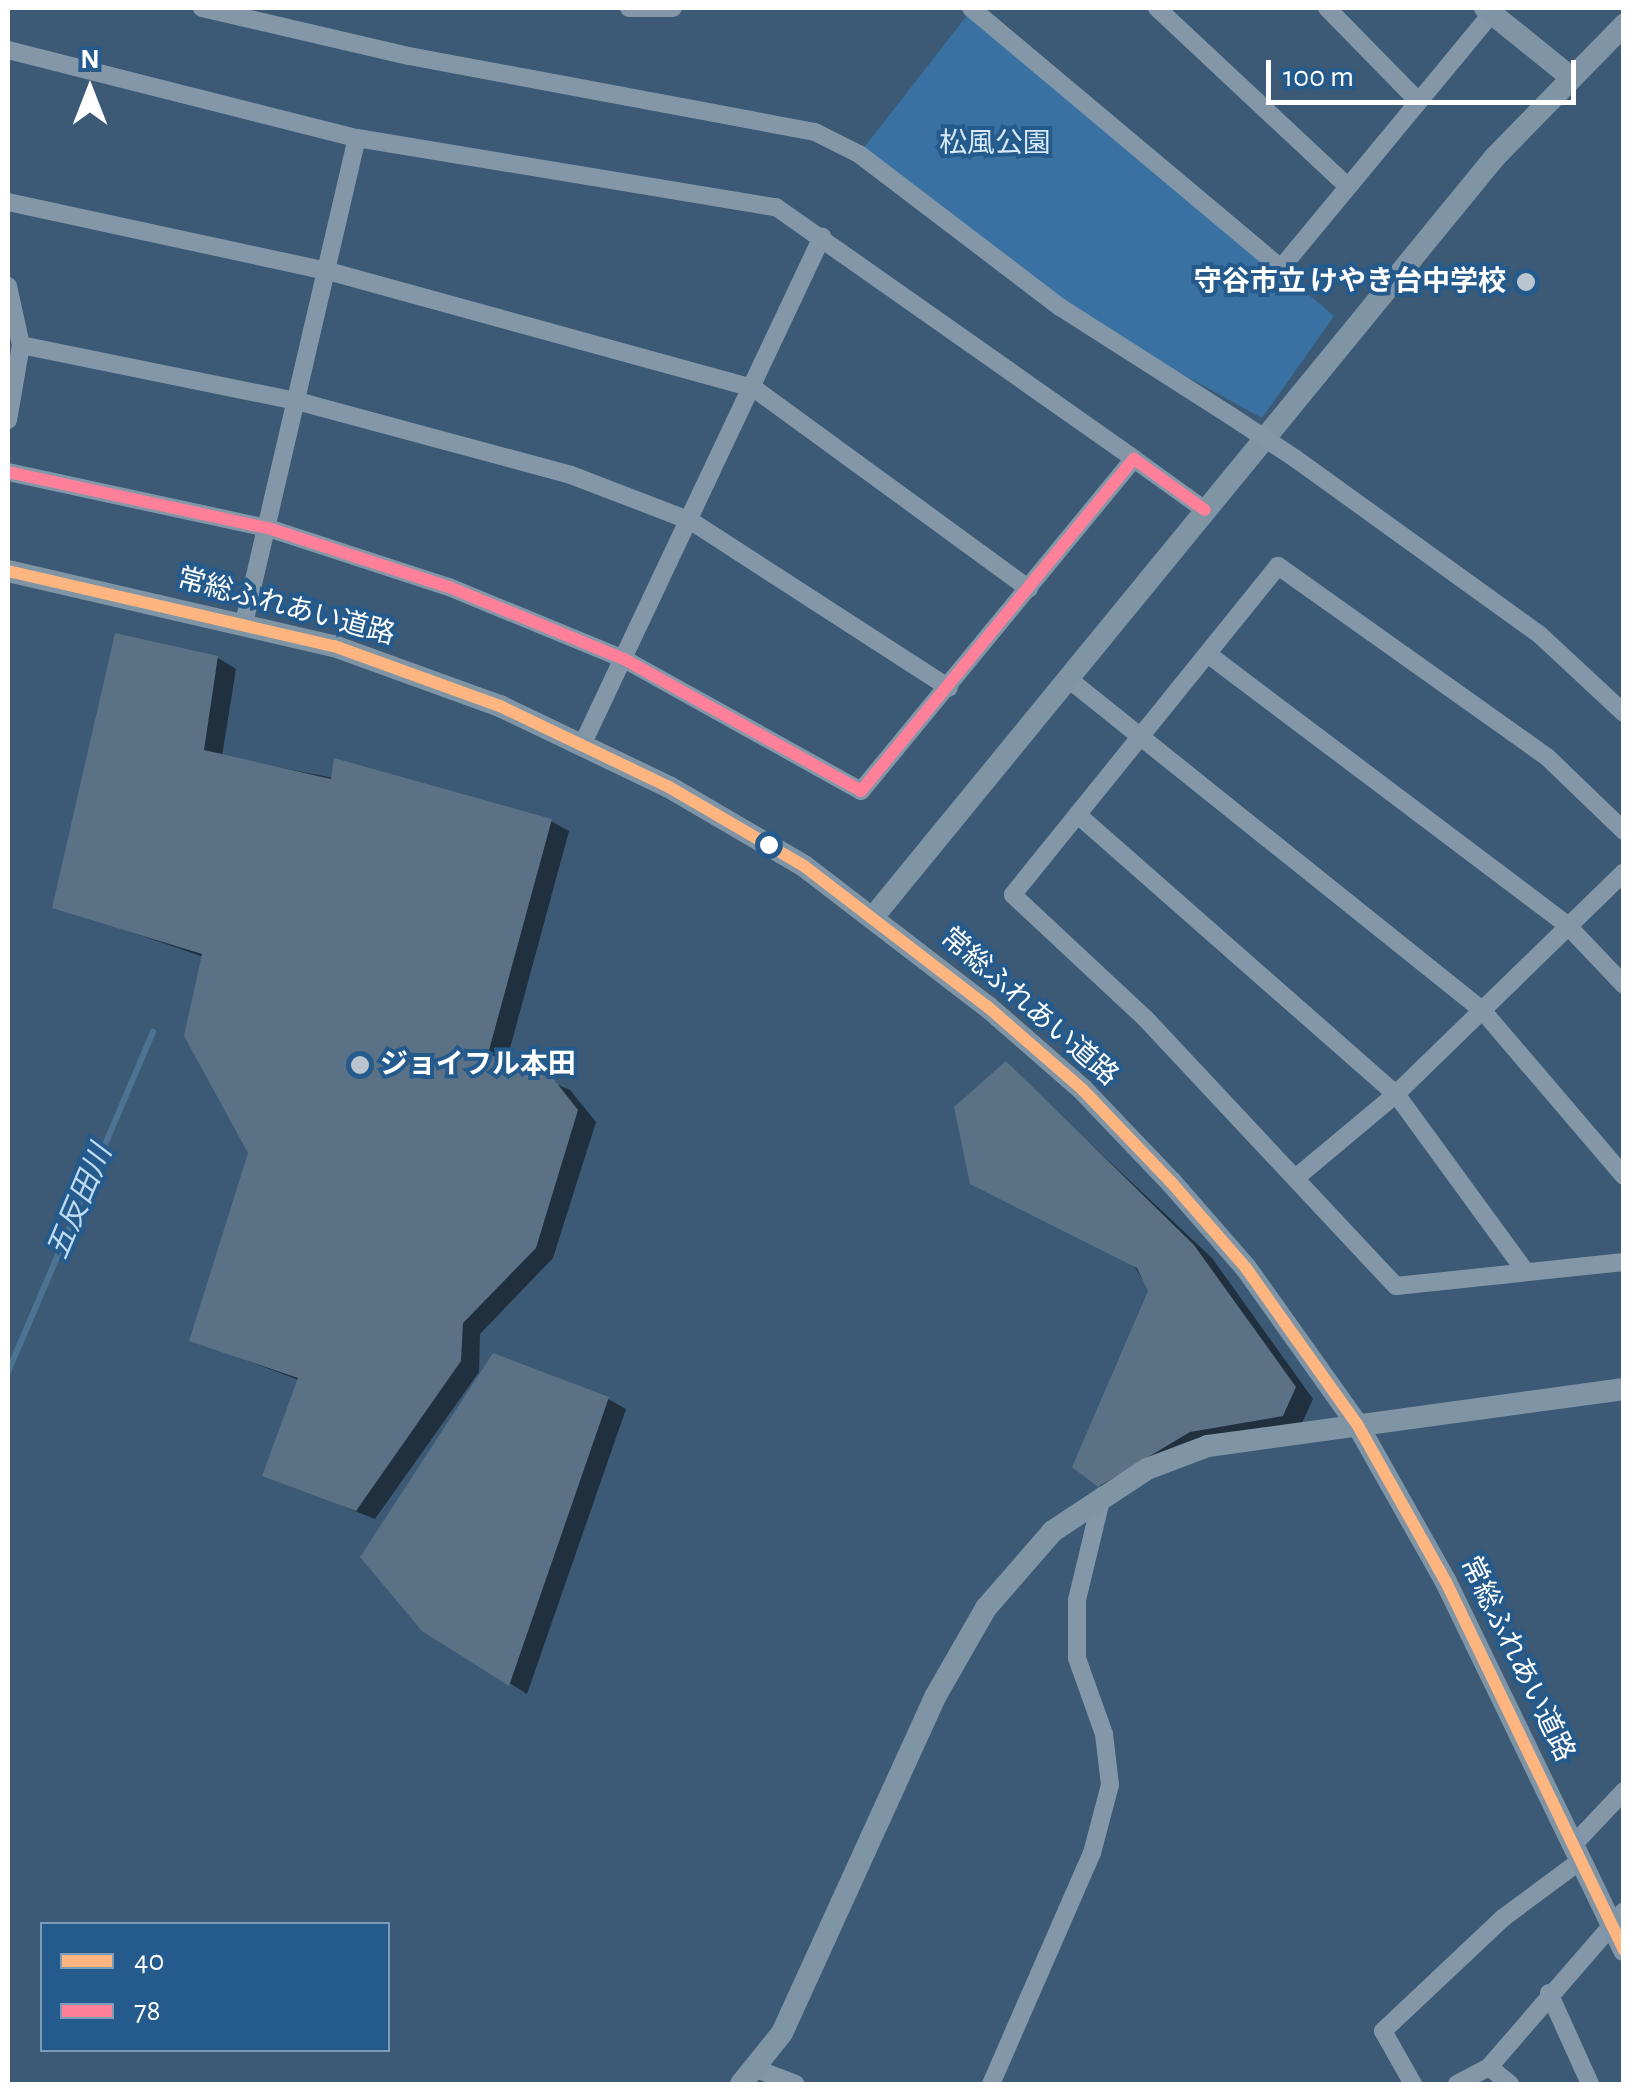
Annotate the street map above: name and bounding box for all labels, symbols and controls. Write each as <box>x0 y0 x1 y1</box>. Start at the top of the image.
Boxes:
north arrow <box>40 40 140 140</box>
scale bar <box>1271 40 1581 102</box>
text: N <box>80 46 100 74</box>
text: 100 m <box>1283 62 1354 92</box>
park label: 松風公園 <box>939 127 1051 161</box>
place label: 守谷市立 けやき台中学校 <box>1194 265 1506 299</box>
marker: 守谷市立 けやき台中学校 <box>1515 271 1537 293</box>
street label: 常総ふれあい道路 <box>173 562 399 652</box>
unlabelled marker <box>759 835 779 855</box>
street label: 常総ふれあい道路 <box>933 921 1125 1093</box>
place label: ジョイフル本田 <box>380 1048 576 1082</box>
marker: ジョイフル本田 <box>349 1054 371 1076</box>
water label: 五反田川 <box>40 1140 120 1264</box>
street label: 常総ふれあい道路 <box>1453 1551 1581 1767</box>
legend <box>40 1922 390 2052</box>
text: 40 <box>134 1946 164 1976</box>
text: 78 <box>134 1996 161 2026</box>

